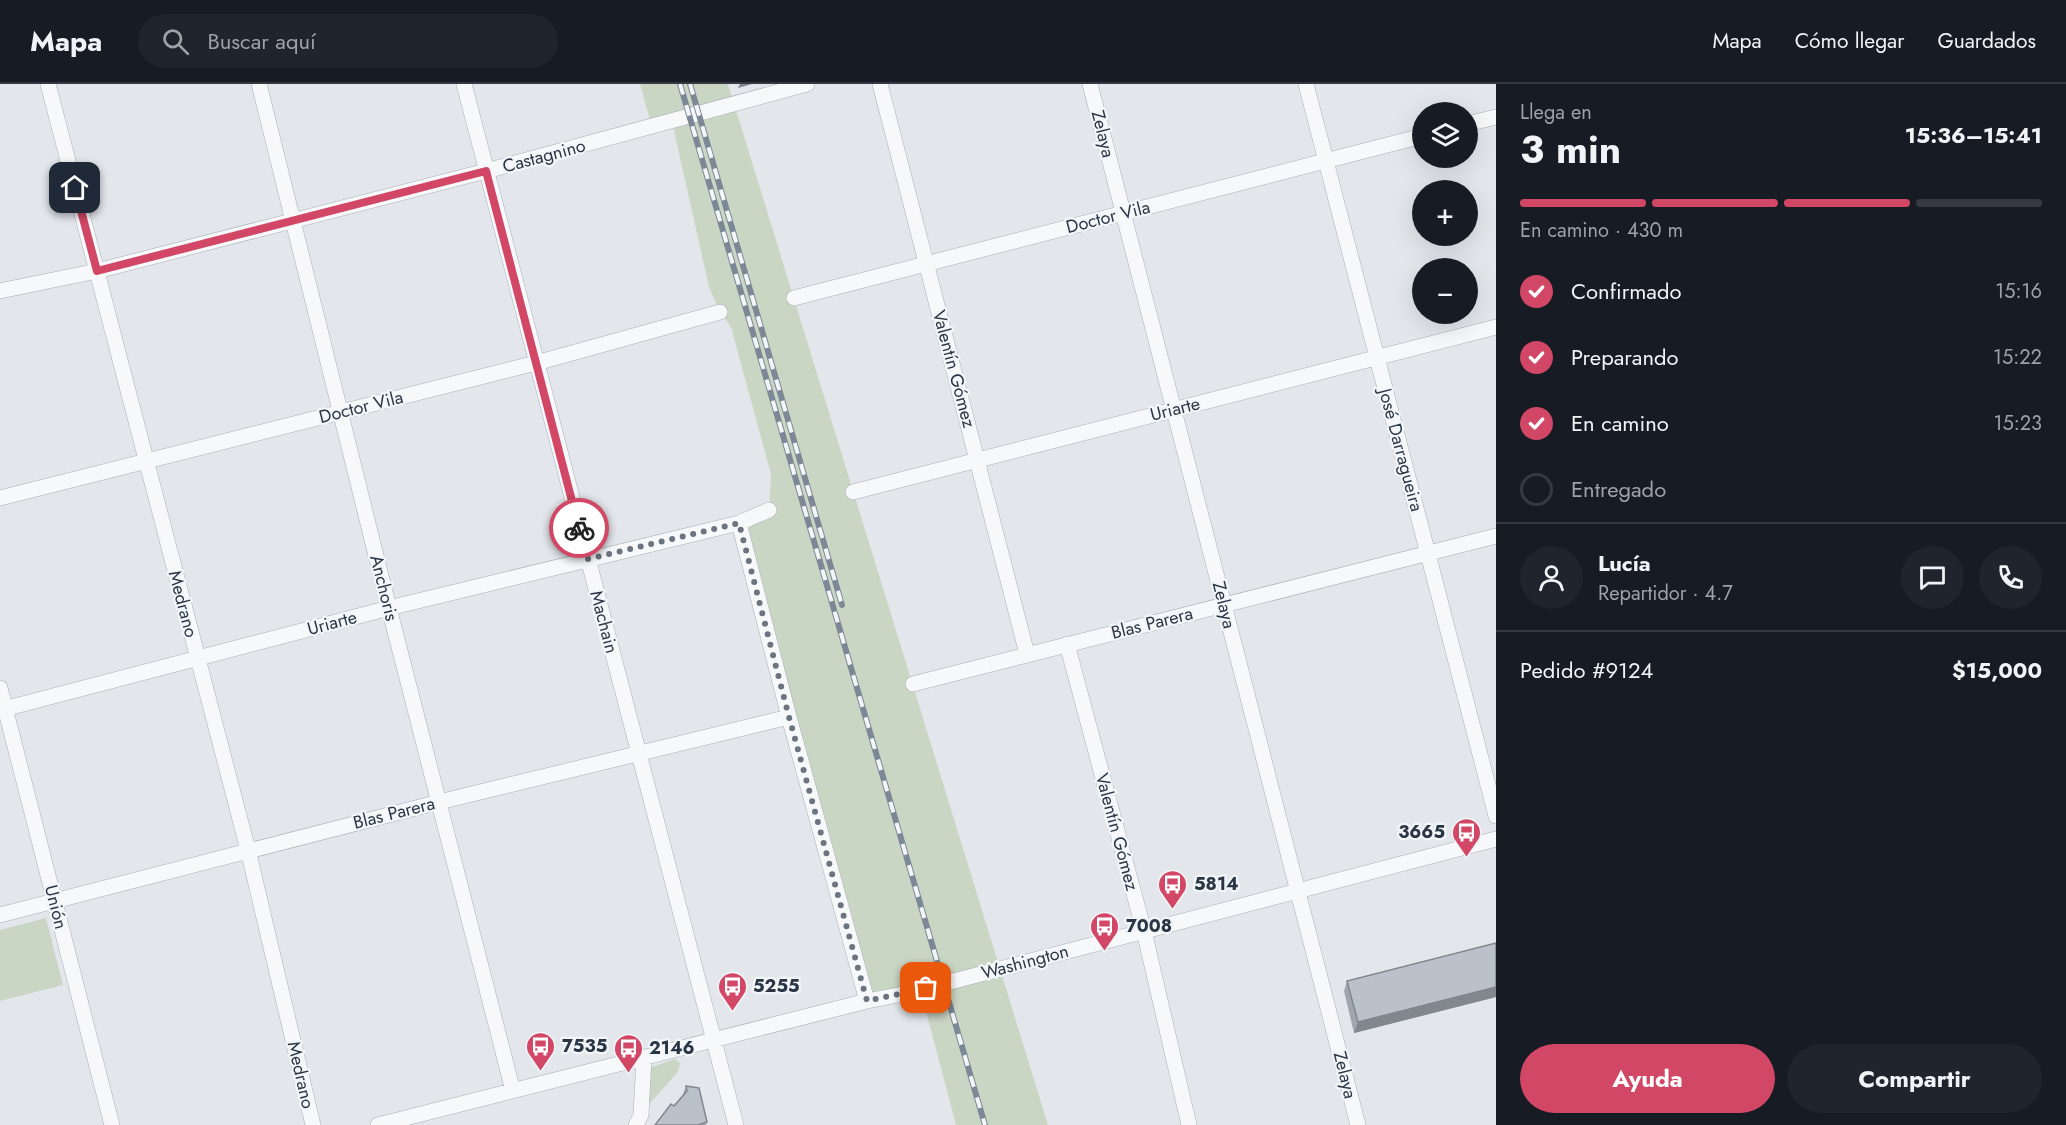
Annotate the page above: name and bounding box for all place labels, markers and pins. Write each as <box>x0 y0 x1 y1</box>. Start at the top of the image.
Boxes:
pin <box>49 162 100 213</box>
bus stop icon: 3665 <box>1450 816 1482 858</box>
place label: 3665 <box>1398 819 1445 845</box>
bus stop icon: 5814 <box>1157 868 1189 910</box>
place label: 5814 <box>1194 871 1239 897</box>
bus stop icon: 7008 <box>1089 910 1121 952</box>
place label: 7008 <box>1126 913 1172 939</box>
pin <box>900 962 951 1013</box>
bus stop icon: 5255 <box>716 970 748 1012</box>
place label: 5255 <box>753 973 800 999</box>
bus stop icon: 7535 <box>525 1030 557 1072</box>
bus stop icon: 2146 <box>612 1032 644 1074</box>
place label: 7535 <box>562 1033 607 1059</box>
place label: 2146 <box>649 1035 695 1061</box>

